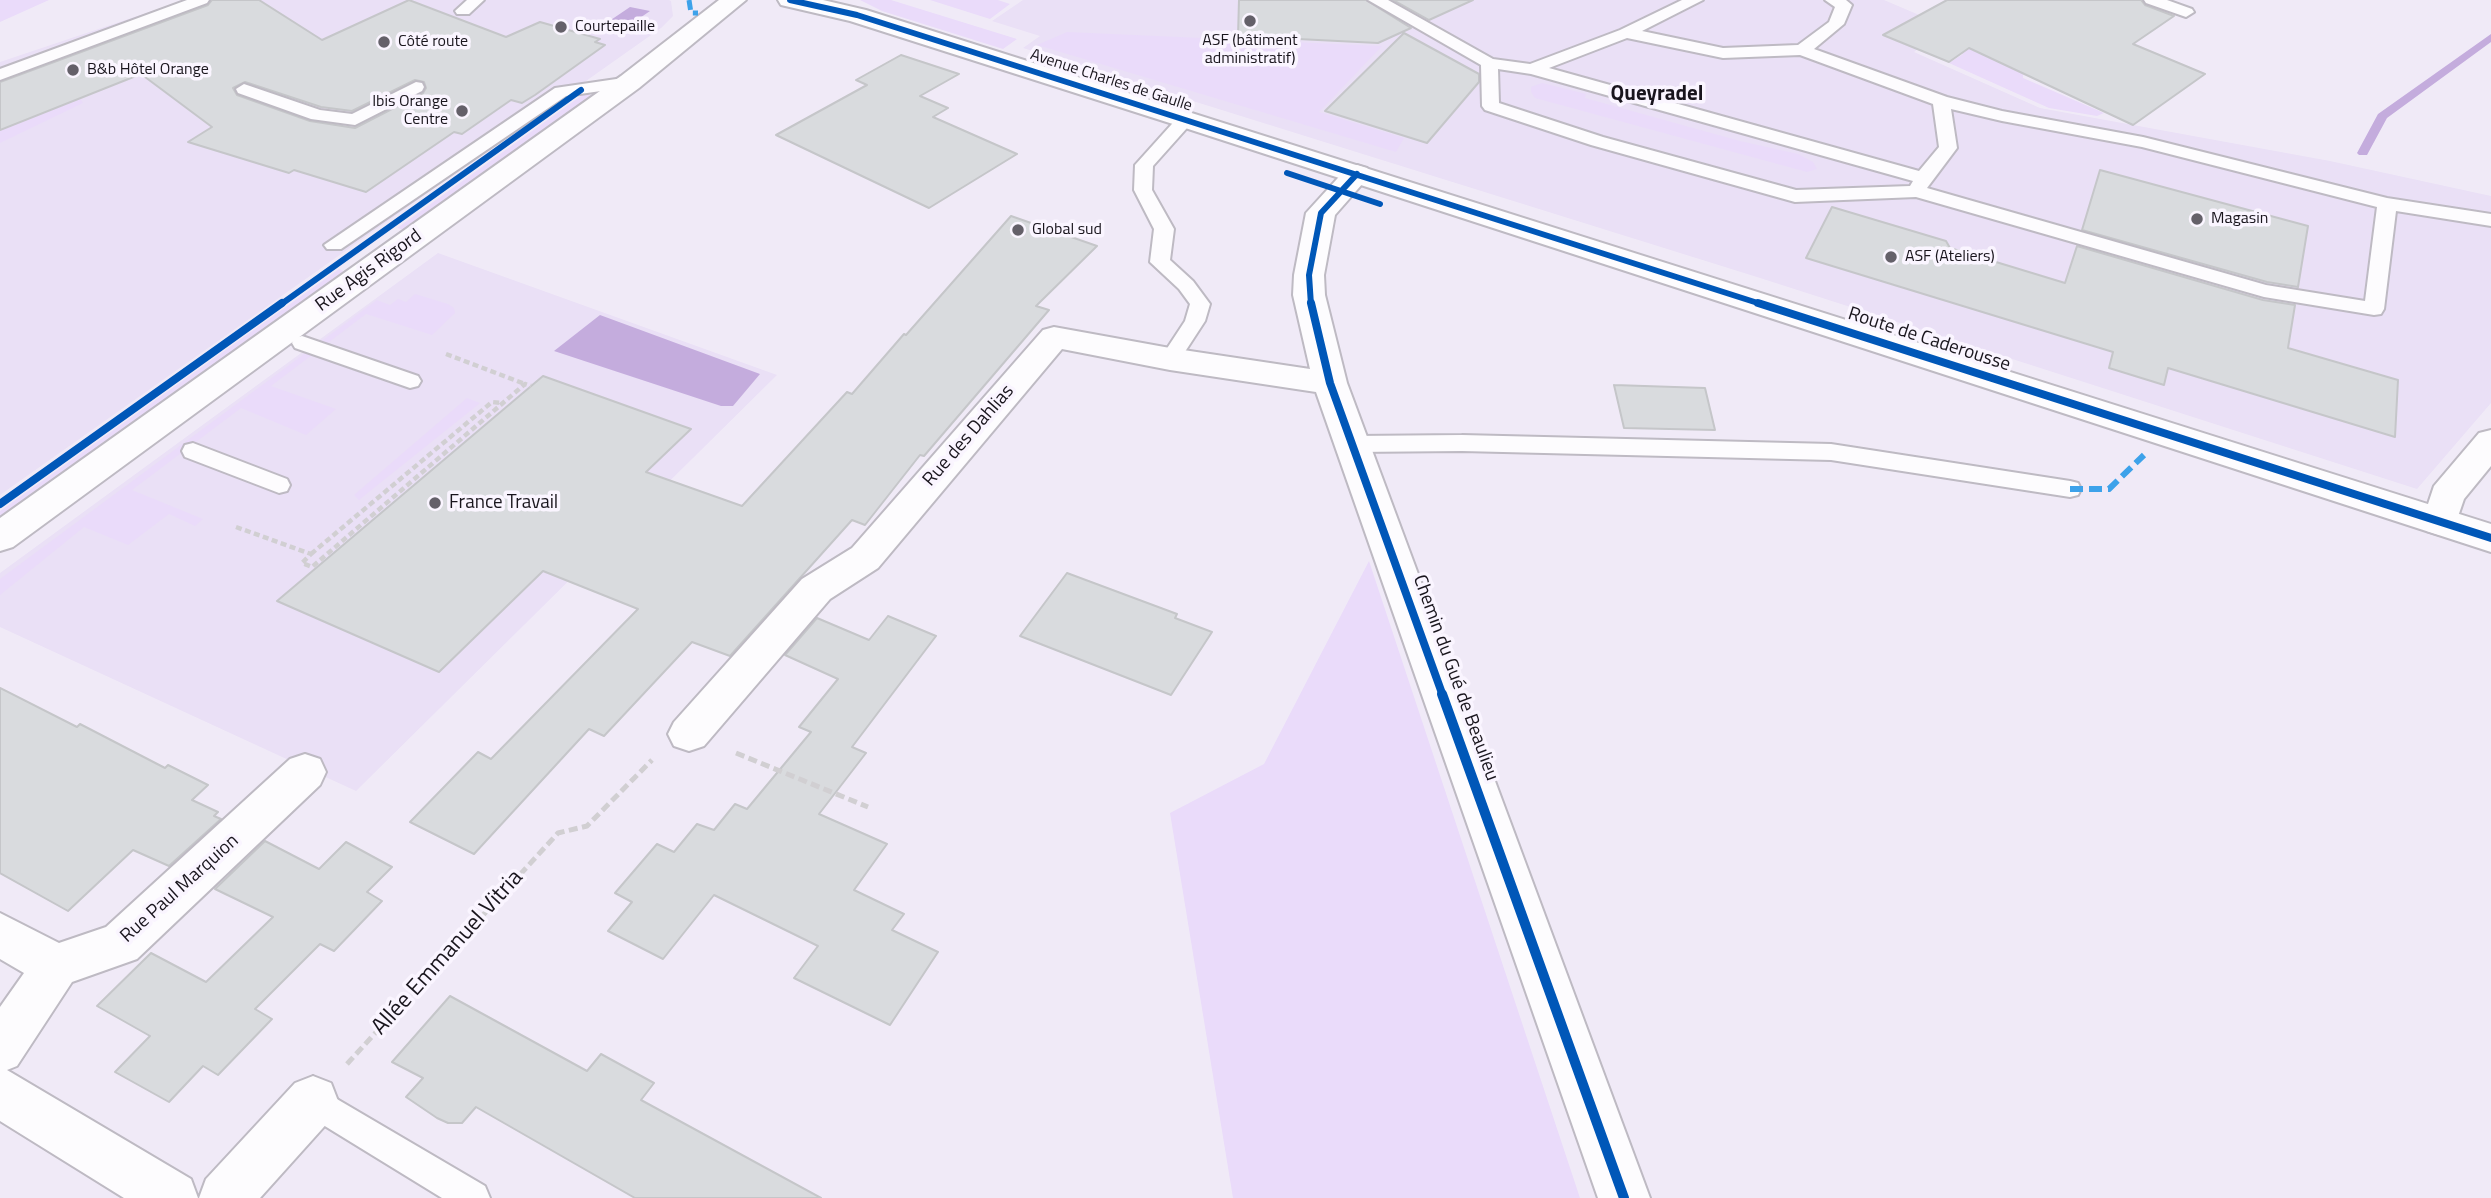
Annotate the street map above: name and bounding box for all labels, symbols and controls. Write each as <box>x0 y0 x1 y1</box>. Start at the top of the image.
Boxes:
marker: ASF (bâtiment administratif) <box>1242 13 1258 29</box>
place label: Courtepaille <box>575 17 655 37</box>
marker: Courtepaille <box>553 19 569 35</box>
place label: ASF (bâtiment administratif) <box>1202 31 1298 69</box>
place label: Côté route <box>398 32 468 52</box>
marker: Côté route <box>376 34 392 50</box>
street label: Avenue Charles de Gaulle <box>1028 46 1194 116</box>
place label: B&b Hôtel Orange <box>87 60 209 80</box>
marker: B&b Hôtel Orange <box>65 62 81 78</box>
district label: Queyradel <box>1611 82 1703 108</box>
place label: Ibis Orange Centre <box>372 92 448 130</box>
marker: Ibis Orange Centre <box>454 103 470 119</box>
place label: Magasin <box>2211 209 2268 229</box>
marker: Magasin <box>2189 211 2205 227</box>
place label: Global sud <box>1032 220 1102 240</box>
marker: Global sud <box>1010 222 1026 238</box>
street label: Rue Agis Rigord <box>311 225 427 317</box>
place label: ASF (Ateliers) <box>1905 247 1995 267</box>
marker: ASF (Ateliers) <box>1883 249 1899 265</box>
street label: Route de Caderousse <box>1845 303 2013 377</box>
street label: Rue des Dahlias <box>919 381 1019 491</box>
place label: France Travail <box>449 492 558 514</box>
marker: France Travail <box>427 495 443 511</box>
street label: Chemin du Gué de Beaulieu <box>1407 572 1503 784</box>
street label: Rue Paul Marquion <box>116 830 244 948</box>
street label: Allée Emmanuel Vitria <box>367 865 529 1041</box>

